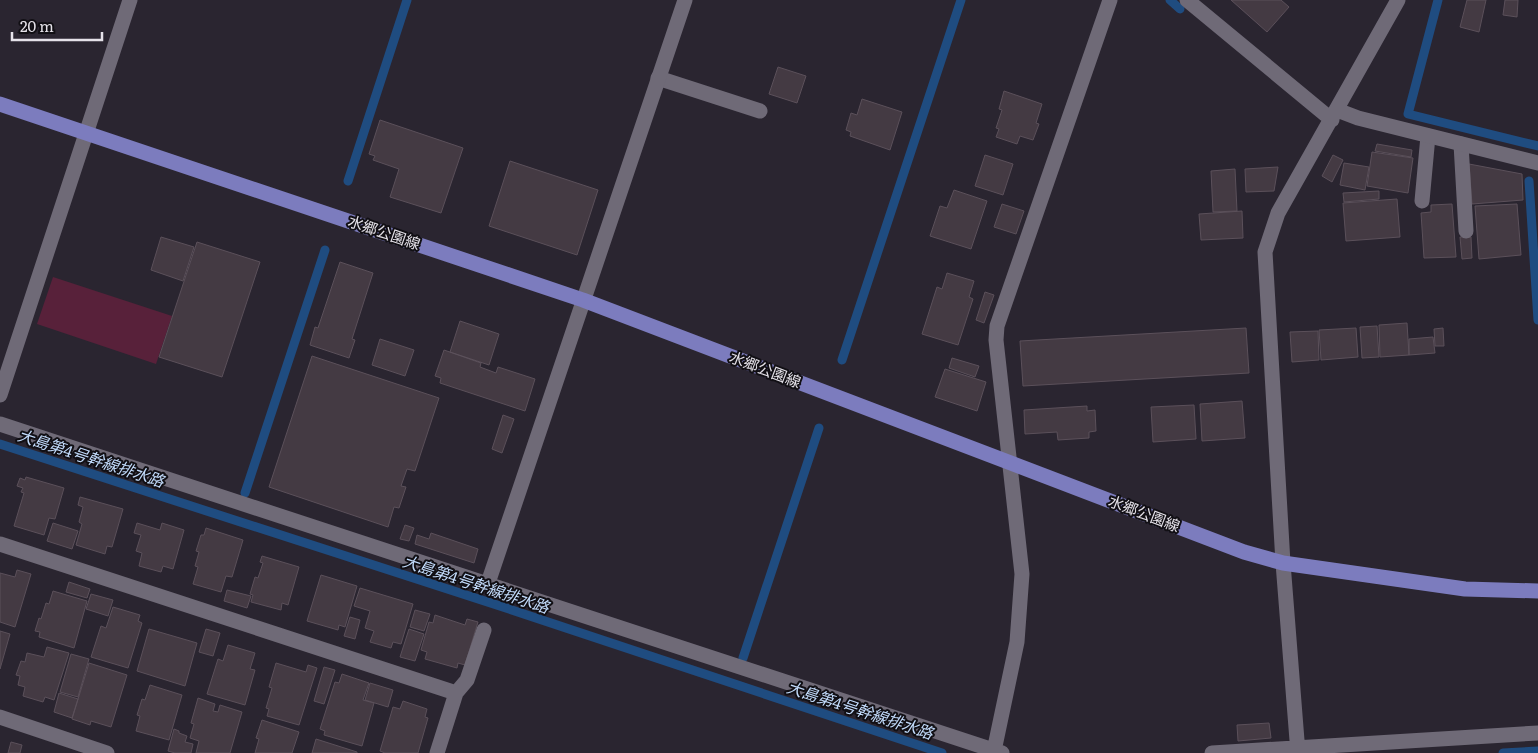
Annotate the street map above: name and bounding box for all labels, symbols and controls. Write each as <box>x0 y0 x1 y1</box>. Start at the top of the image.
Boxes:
scale bar <box>12 10 102 42</box>
text: 20 m <box>20 14 54 37</box>
street label: 水郷公園線 <box>345 208 424 255</box>
street label: 水郷公園線 <box>726 344 805 393</box>
water label: 大島第4号幹線排水路 <box>15 422 170 493</box>
street label: 水郷公園線 <box>1105 488 1184 537</box>
water label: 大島第4号幹線排水路 <box>400 548 555 619</box>
water label: 大島第4号幹線排水路 <box>784 674 939 745</box>

